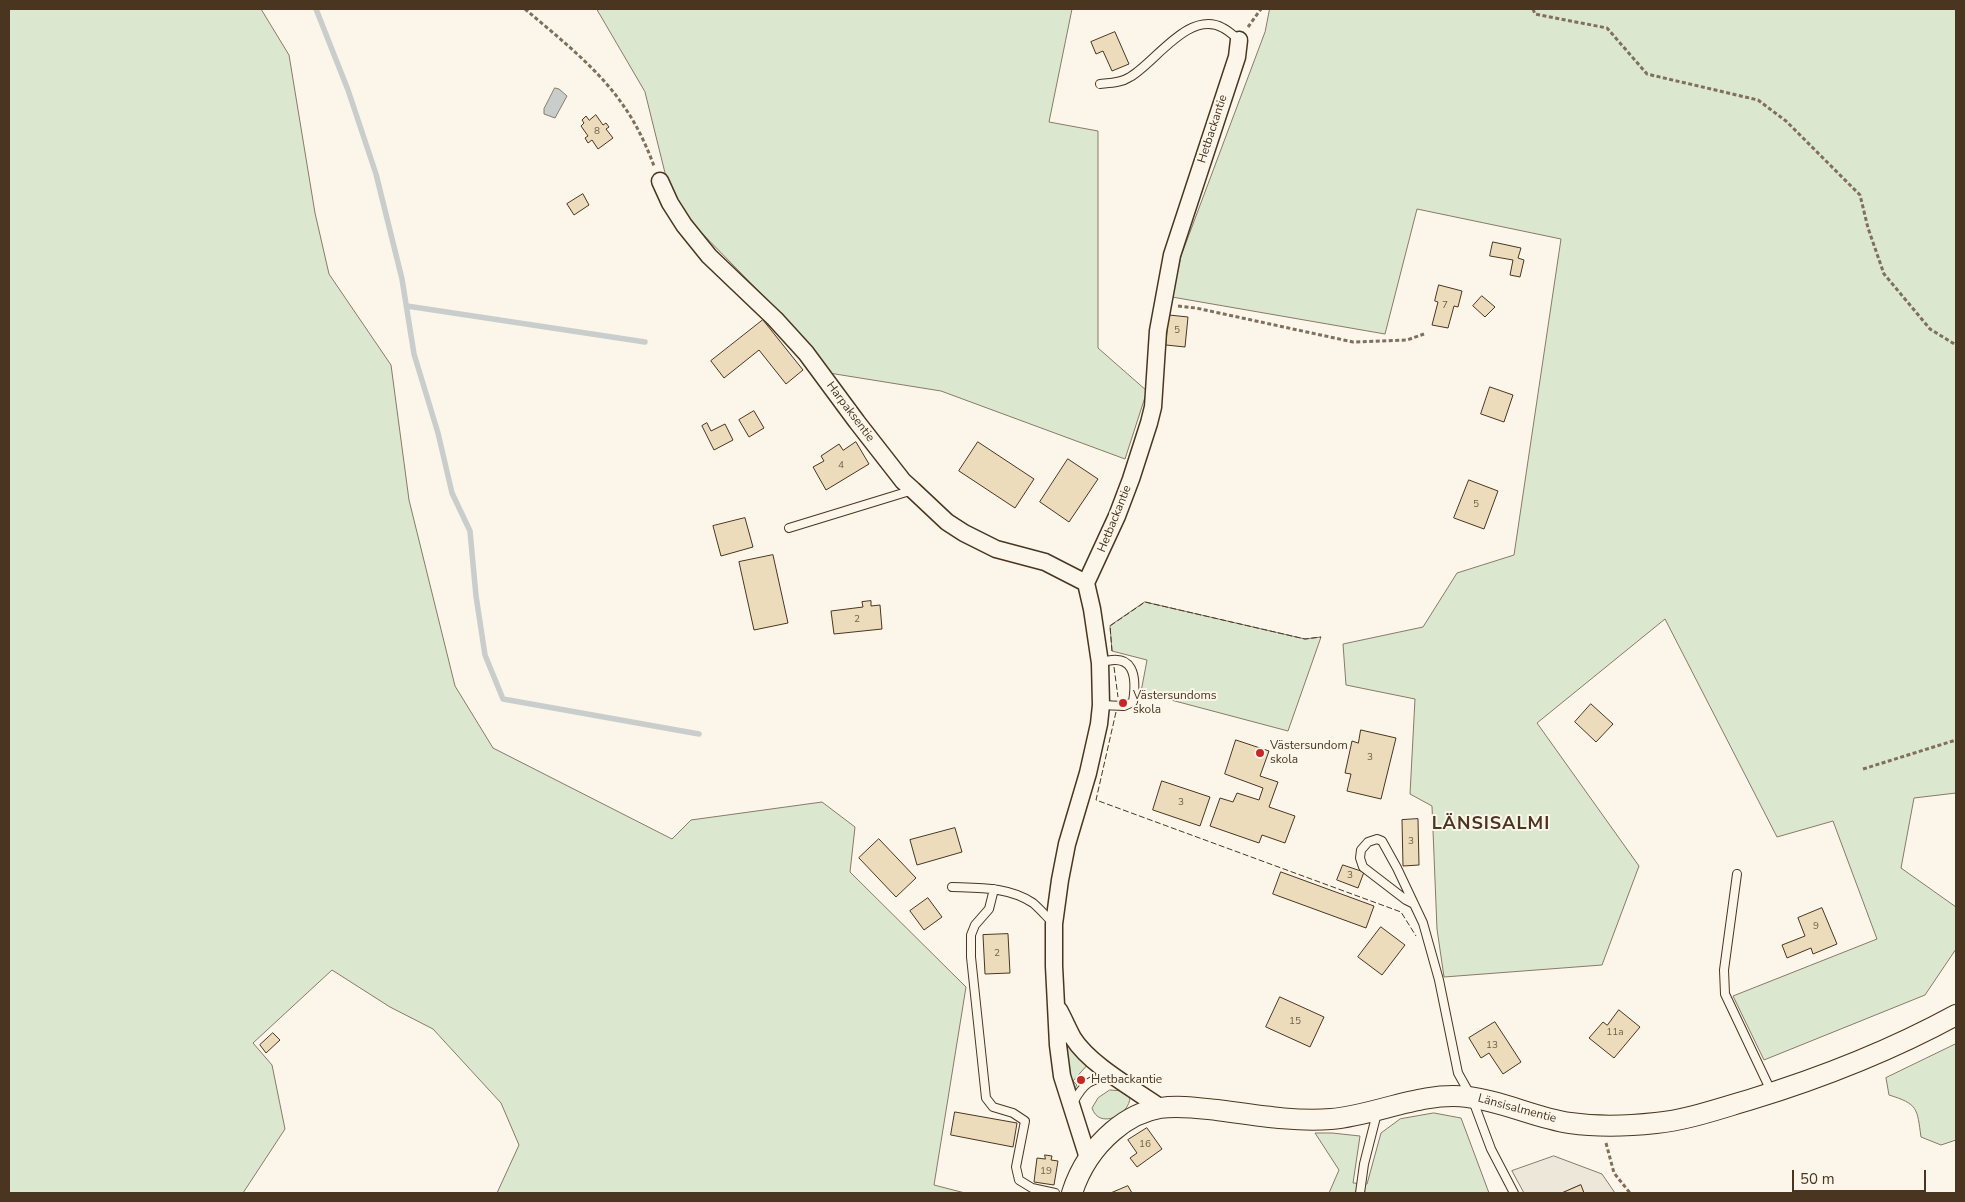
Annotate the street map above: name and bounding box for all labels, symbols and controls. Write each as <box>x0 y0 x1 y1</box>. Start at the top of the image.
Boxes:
street label: Hetbackantie <box>1195 93 1231 165</box>
house number: 8 <box>594 126 600 138</box>
house number: 7 <box>1442 300 1448 312</box>
house number: 5 <box>1174 325 1180 337</box>
street label: Harpaksentie <box>823 379 877 445</box>
house number: 4 <box>838 460 844 472</box>
street label: Hetbackantie <box>1095 483 1135 555</box>
house number: 5 <box>1473 499 1479 511</box>
house number: 2 <box>854 614 860 626</box>
place label: Västersundoms skola <box>1133 689 1216 717</box>
marker: Västersundoms skola <box>1117 697 1129 709</box>
place label: Västersundom skola <box>1270 739 1348 767</box>
marker: Västersundom skola <box>1254 747 1266 759</box>
house number: 3 <box>1367 752 1373 764</box>
house number: 3 <box>1178 797 1184 809</box>
district label: LÄNSISALMI <box>1430 814 1552 836</box>
house number: 3 <box>1408 836 1414 848</box>
house number: 3 <box>1347 870 1353 882</box>
house number: 9 <box>1813 921 1819 933</box>
house number: 2 <box>994 948 1000 960</box>
house number: 15 <box>1289 1016 1301 1028</box>
house number: 11a <box>1606 1027 1624 1039</box>
house number: 13 <box>1486 1040 1498 1052</box>
place label: Hetbackantie <box>1091 1073 1162 1087</box>
marker: Hetbackantie <box>1075 1074 1087 1086</box>
street label: Länsisalmentie <box>1476 1092 1558 1126</box>
house number: 16 <box>1139 1139 1151 1151</box>
scale bar <box>1795 1160 1929 1192</box>
house number: 19 <box>1040 1166 1052 1178</box>
text: 50 m <box>1800 1169 1835 1189</box>

